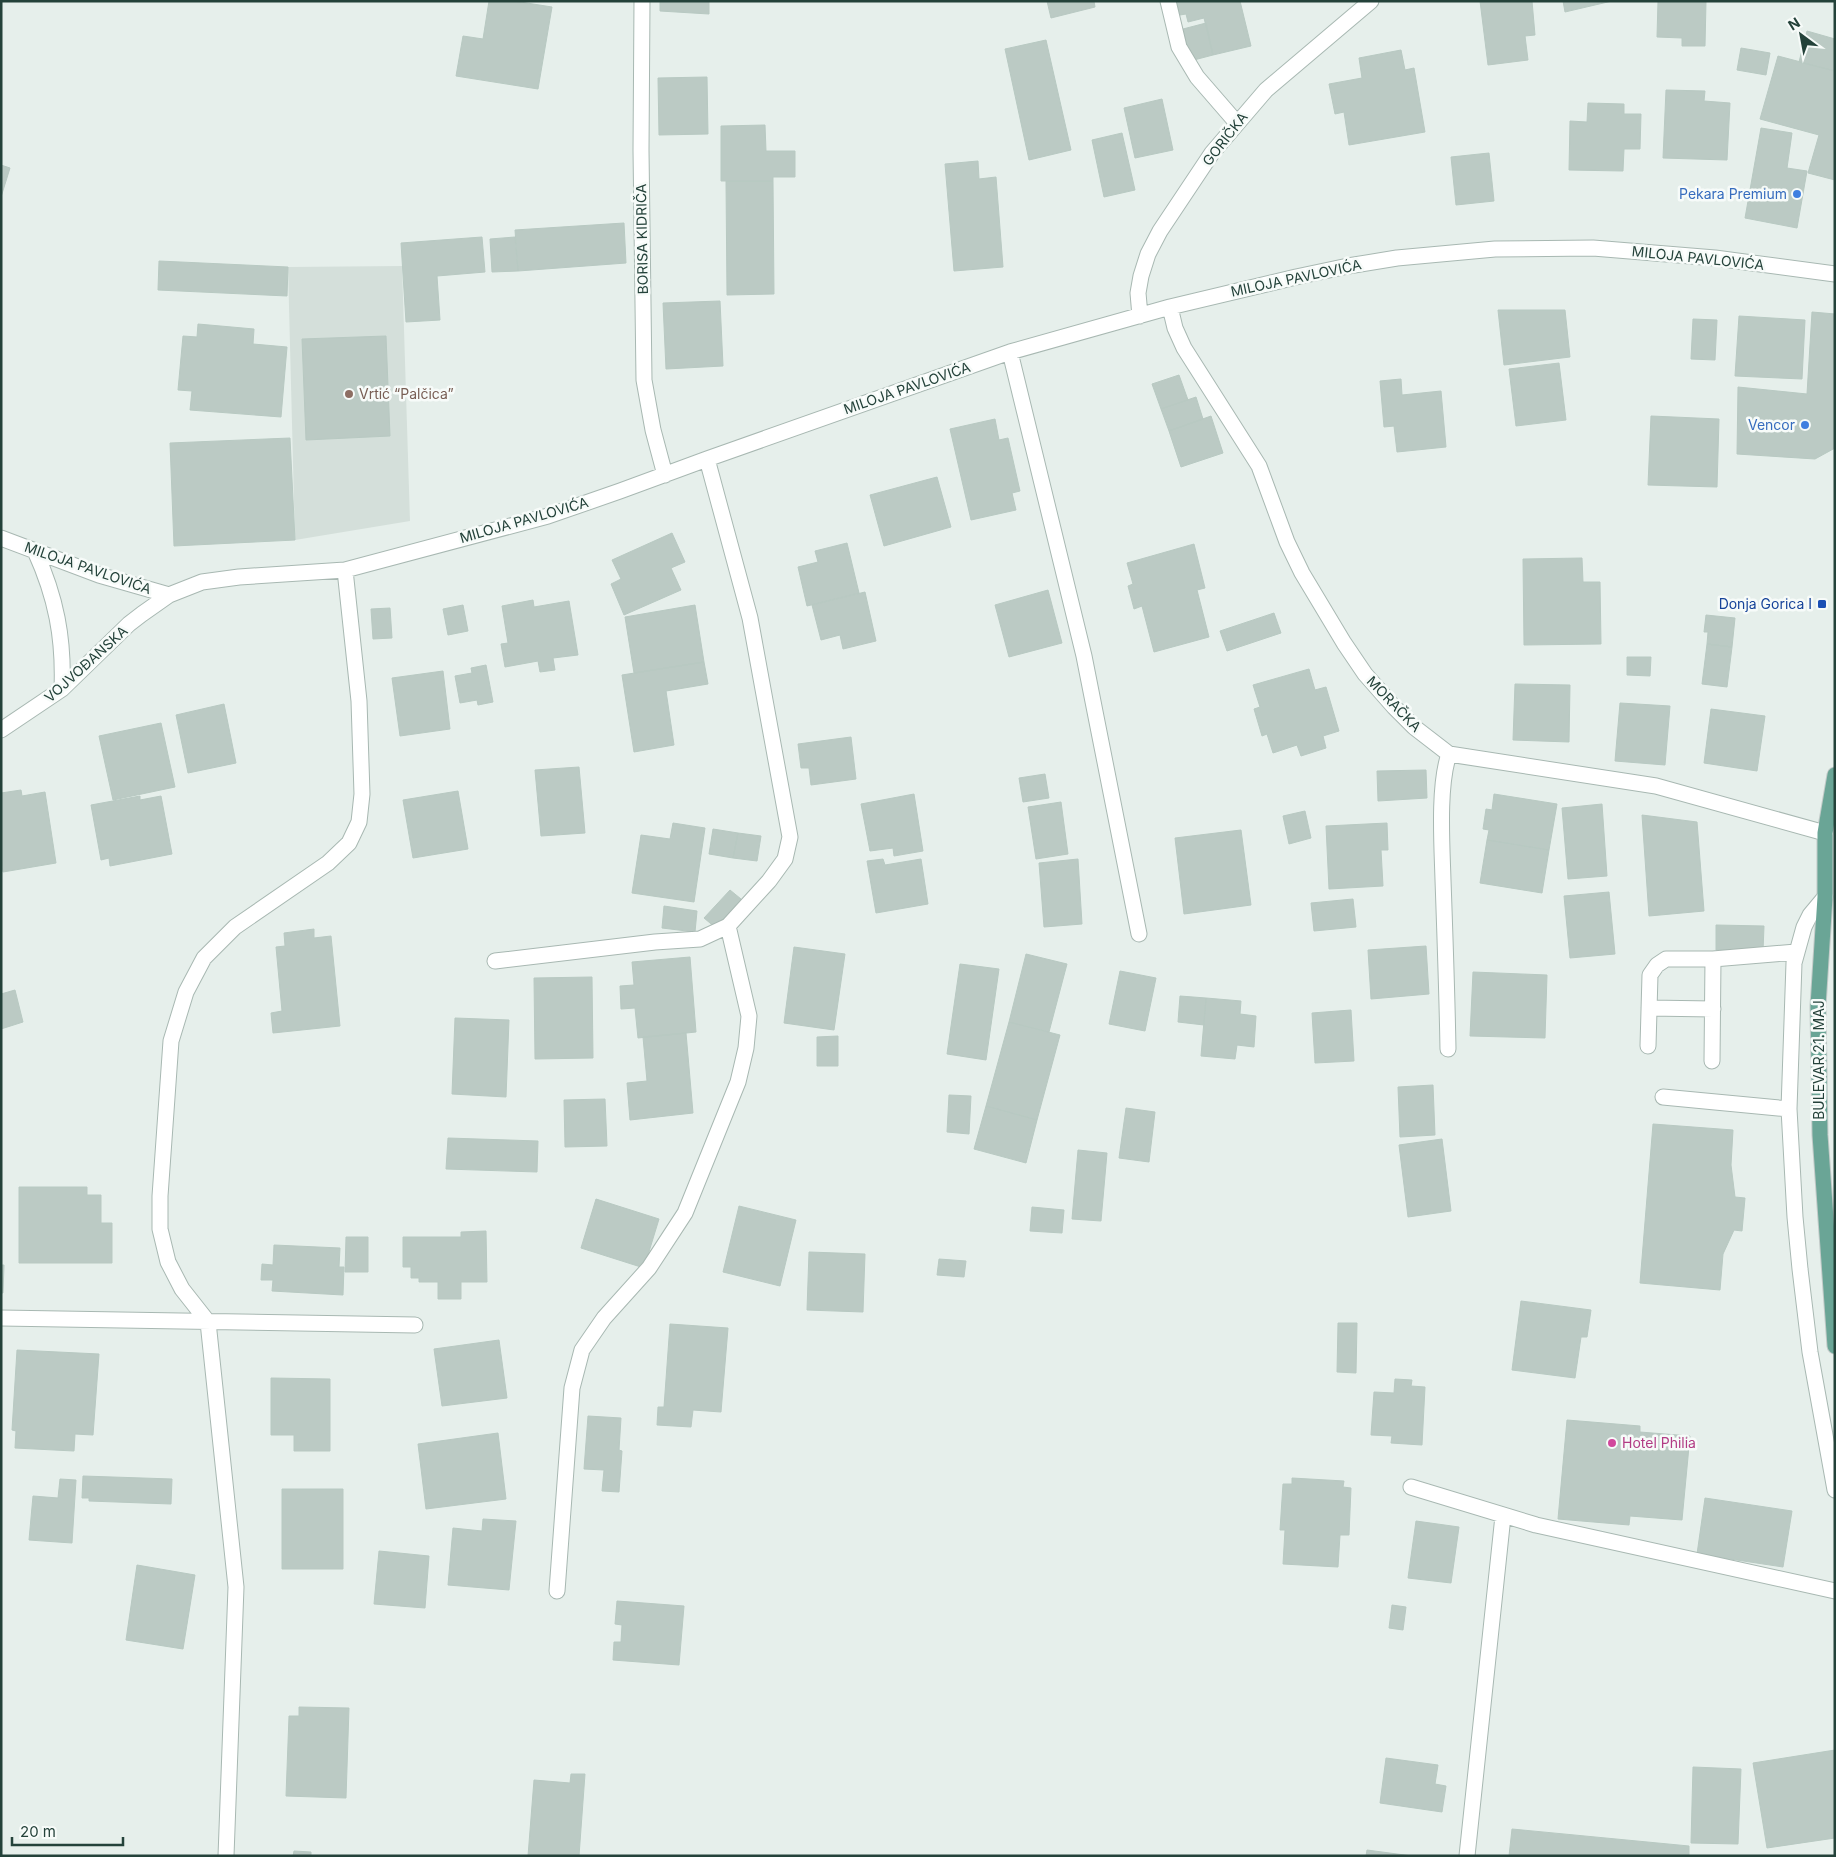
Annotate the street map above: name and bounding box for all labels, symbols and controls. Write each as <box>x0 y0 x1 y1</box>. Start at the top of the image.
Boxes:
north arrow <box>1776 10 1826 60</box>
text: N <box>1785 14 1803 34</box>
street label: GORIČKA <box>1198 108 1251 169</box>
street label: BORISA KIDRIČA <box>632 183 651 295</box>
place label: Pekara Premium <box>1679 185 1787 202</box>
marker: Pekara Premium <box>1791 188 1803 200</box>
street label: MILOJA PAVLOVIĆA <box>1631 242 1765 273</box>
street label: MILOJA PAVLOVIĆA <box>1229 255 1363 300</box>
street label: MILOJA PAVLOVIĆA <box>841 358 973 417</box>
place label: Vrtić “Palčica” <box>359 385 454 402</box>
marker: Vrtić “Palčica” <box>343 388 355 400</box>
place label: Vencor <box>1748 416 1795 433</box>
marker: Vencor <box>1799 419 1811 431</box>
street label: MILOJA PAVLOVIĆA <box>458 493 590 546</box>
street label: MILOJA PAVLOVIĆA <box>23 538 154 597</box>
place label: Donja Gorica I <box>1719 595 1812 612</box>
marker: Donja Gorica I <box>1816 598 1828 610</box>
street label: VOJVOĐANSKA <box>41 622 131 705</box>
street label: MORAČKA <box>1364 672 1425 735</box>
street label: BULEVAR 21. MAJ <box>1810 1000 1827 1120</box>
place label: Hotel Philia <box>1622 1434 1696 1451</box>
marker: Hotel Philia <box>1606 1437 1618 1449</box>
scale bar <box>12 1814 124 1846</box>
text: 20 m <box>20 1822 56 1841</box>

